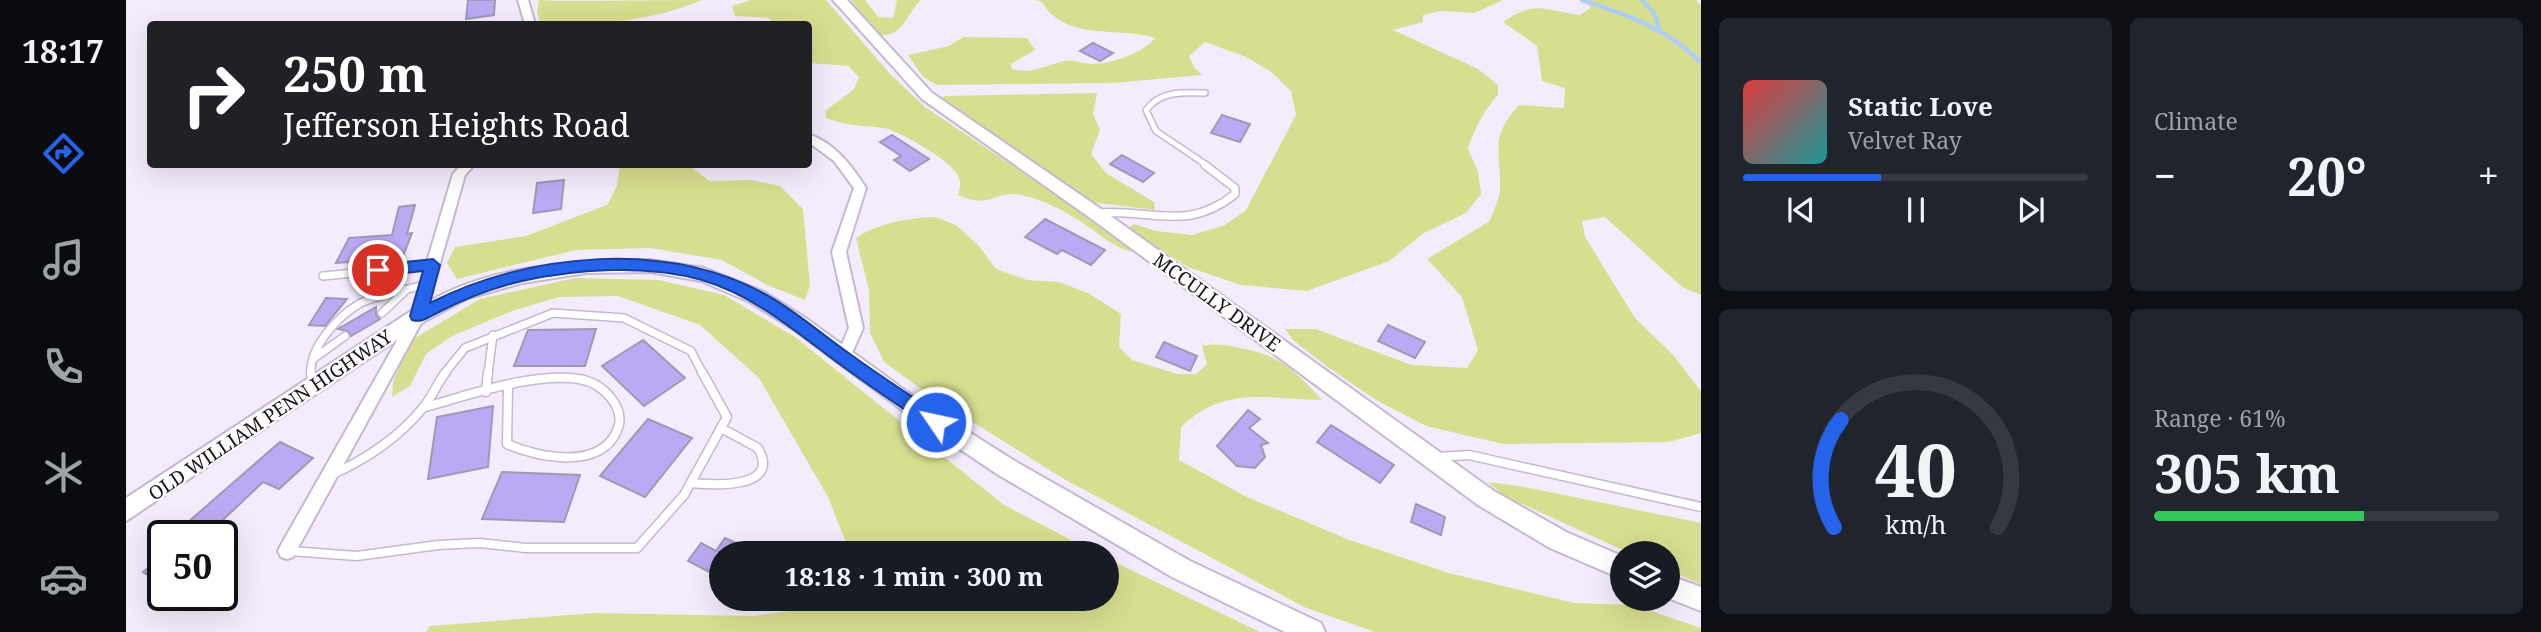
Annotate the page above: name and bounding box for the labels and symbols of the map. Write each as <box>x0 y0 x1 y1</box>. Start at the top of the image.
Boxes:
pin <box>348 240 408 300</box>
street label: MCCULLY DRIVE <box>1148 247 1286 357</box>
street label: OLD WILLIAM PENN HIGHWAY <box>143 323 397 507</box>
position arrow <box>899 385 973 459</box>
speed limit sign: 50 <box>147 520 238 611</box>

